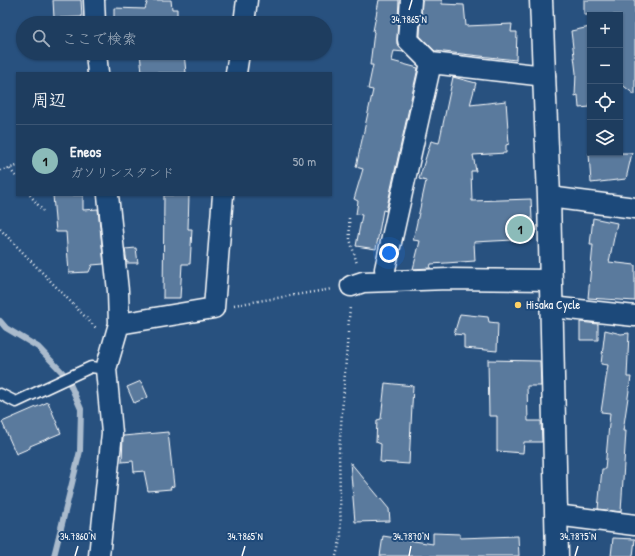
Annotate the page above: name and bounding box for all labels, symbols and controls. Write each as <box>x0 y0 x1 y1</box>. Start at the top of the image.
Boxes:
map controls <box>587 12 623 156</box>
button: + <box>587 12 623 48</box>
text: 34.7865°N <box>391 13 427 26</box>
search box <box>16 16 332 60</box>
icon: search <box>30 27 52 49</box>
text: ここで検索 <box>62 28 137 49</box>
button: − <box>587 48 623 84</box>
button: locate <box>587 84 623 120</box>
text: 周辺 <box>32 88 66 111</box>
button: layers <box>587 120 623 156</box>
text: Eneos <box>70 141 101 162</box>
text: 1 <box>43 152 47 170</box>
text: 50 m <box>293 152 316 170</box>
text: ガソリンスタンド <box>70 163 174 181</box>
pin: 1 <box>507 214 533 244</box>
your location <box>379 243 399 263</box>
place label: Hisaka Cycle <box>526 296 581 313</box>
marker: Hisaka Cycle <box>513 300 523 310</box>
text: 34.7860°N <box>60 530 96 543</box>
text: 34.7865°N <box>227 530 263 543</box>
text: 34.7870°N <box>393 530 429 543</box>
text: 34.7875°N <box>560 530 596 543</box>

